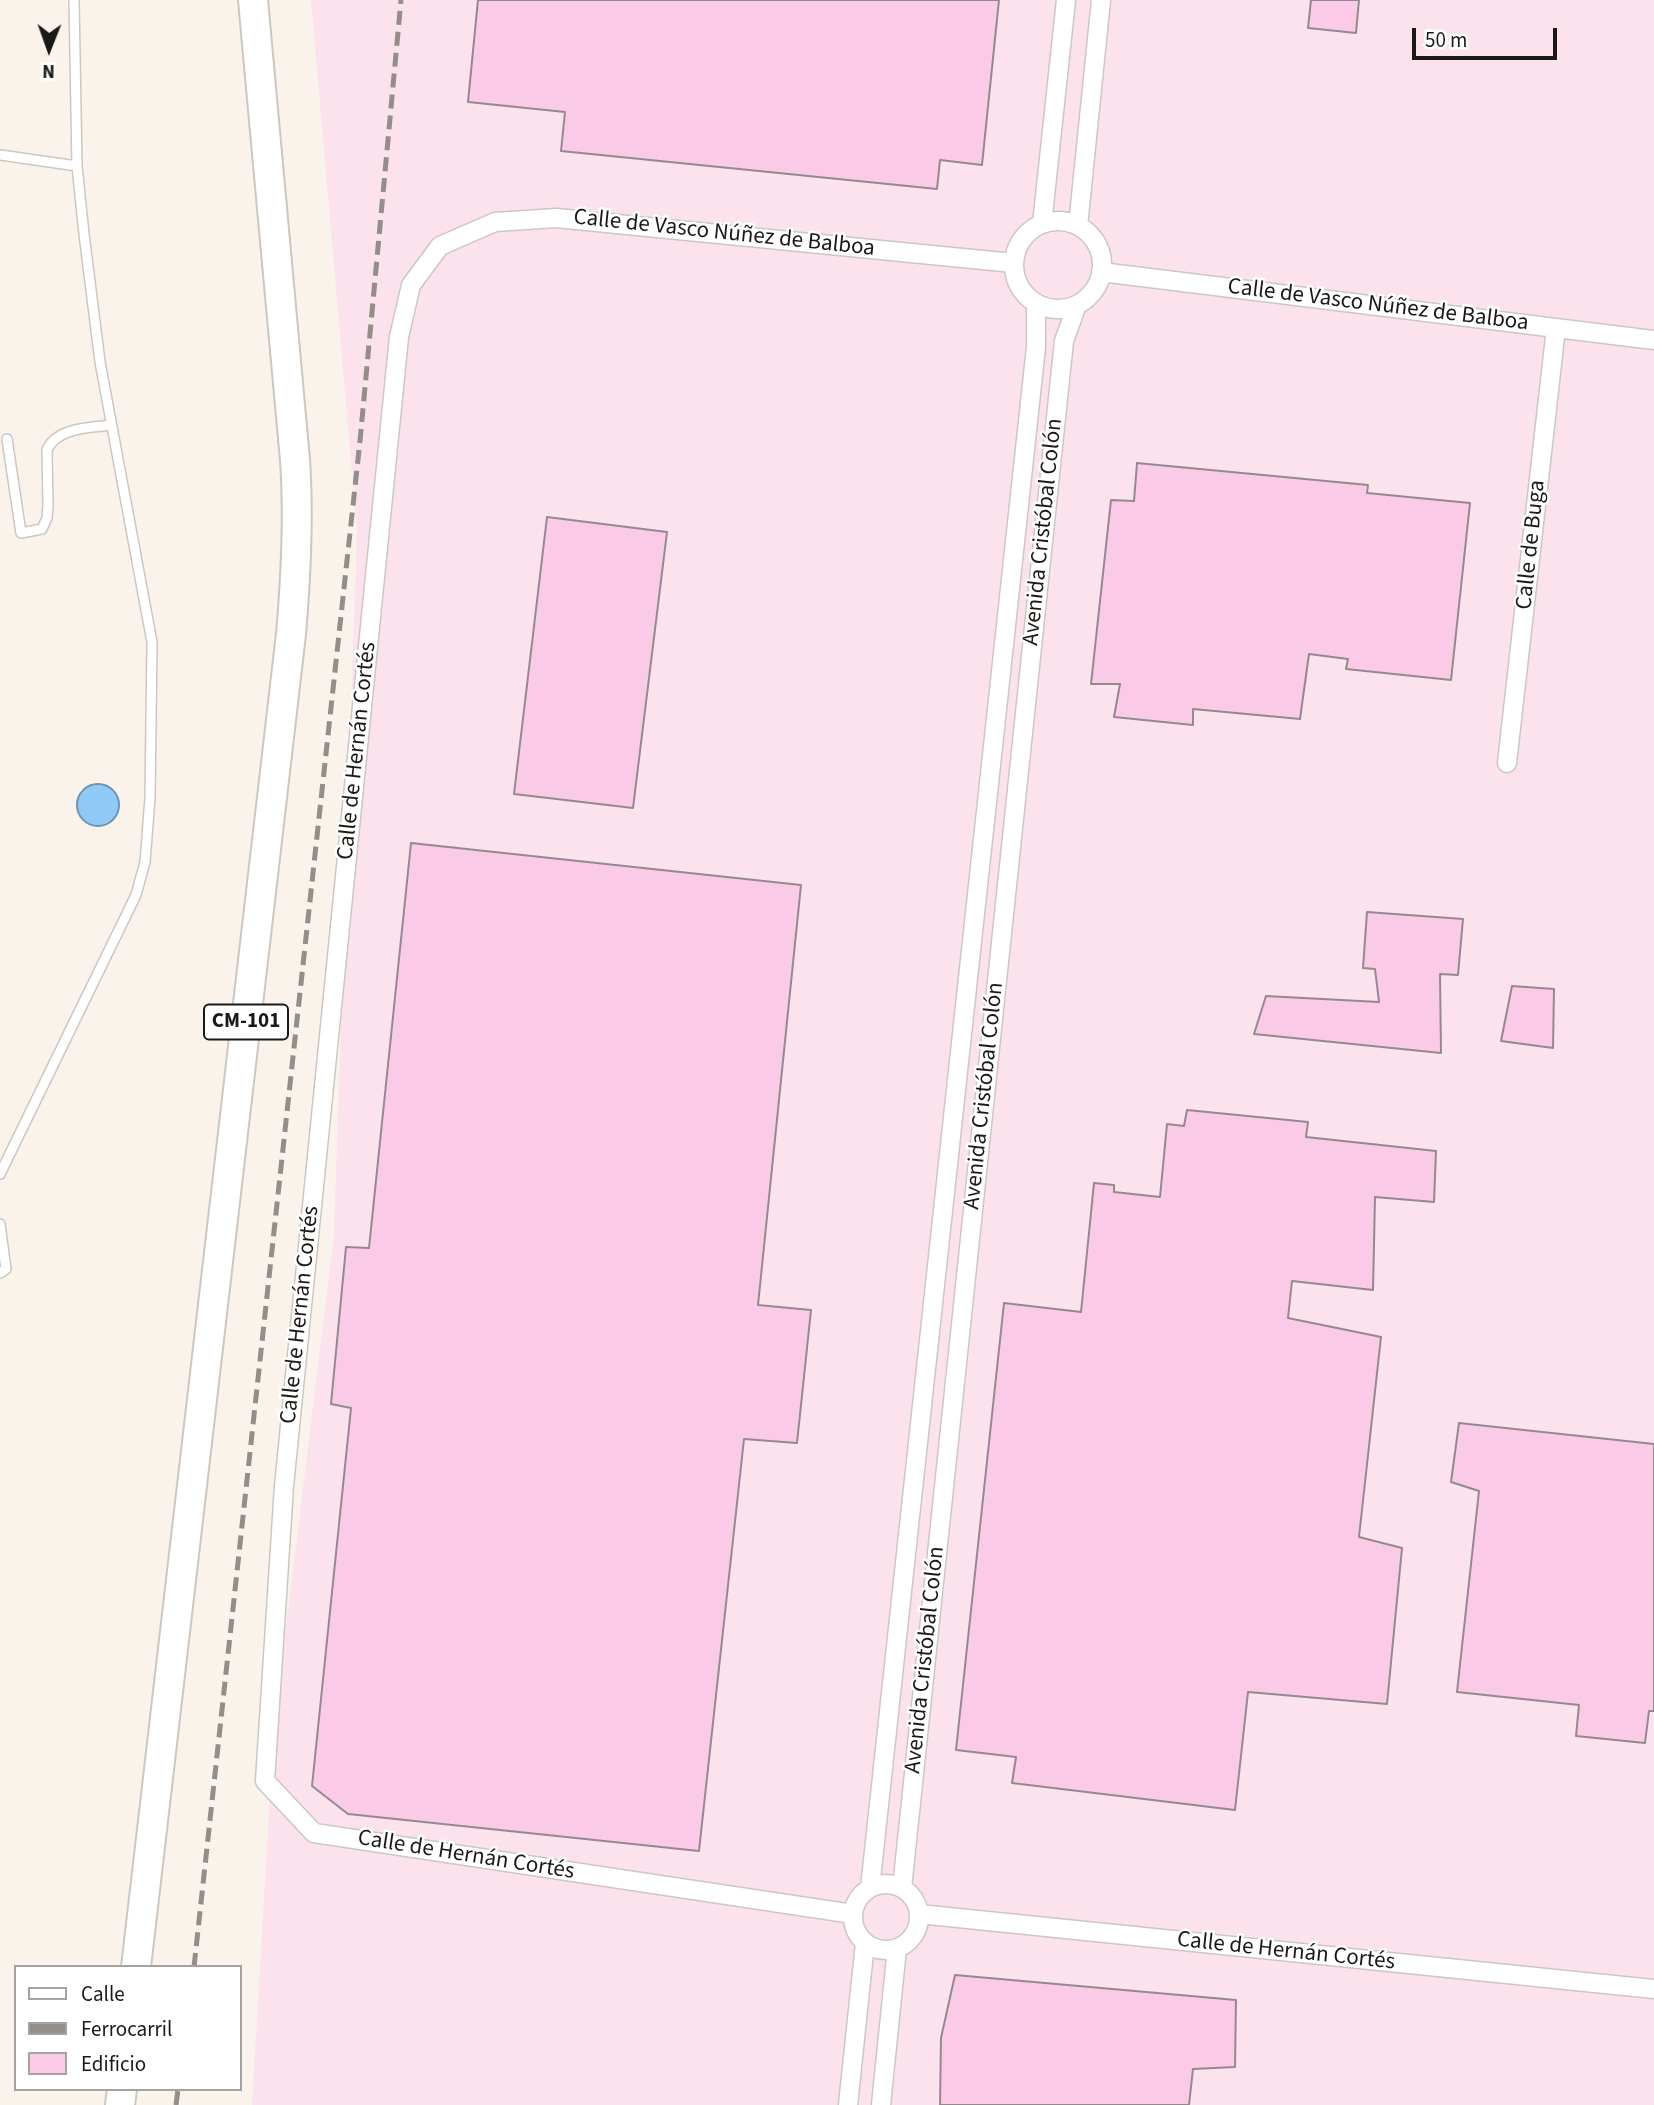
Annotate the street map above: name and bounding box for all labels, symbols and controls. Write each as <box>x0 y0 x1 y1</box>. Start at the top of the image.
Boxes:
north arrow <box>14 14 84 84</box>
scale bar <box>1416 14 1561 58</box>
text: 50 m <box>1425 25 1467 55</box>
text: N <box>42 57 55 84</box>
street label: Calle de Vasco Núñez de Balboa <box>572 204 876 264</box>
street label: Calle de Vasco Núñez de Balboa <box>1226 274 1530 338</box>
street label: Avenida Cristóbal Colón <box>1018 417 1070 647</box>
street label: Calle de Buga <box>1511 479 1553 611</box>
street label: Calle de Hernán Cortés <box>333 641 383 861</box>
street label: Avenida Cristóbal Colón <box>959 981 1011 1211</box>
road number: CM-101 <box>204 1004 288 1040</box>
street label: Calle de Hernán Cortés <box>276 1205 326 1425</box>
street label: Avenida Cristóbal Colón <box>900 1545 952 1775</box>
street label: Calle de Hernán Cortés <box>356 1825 576 1887</box>
street label: Calle de Hernán Cortés <box>1176 1927 1396 1977</box>
legend <box>14 1965 242 2091</box>
text: Calle <box>81 1979 125 2009</box>
text: Ferrocarril <box>81 2014 172 2044</box>
text: Edificio <box>81 2049 146 2079</box>

